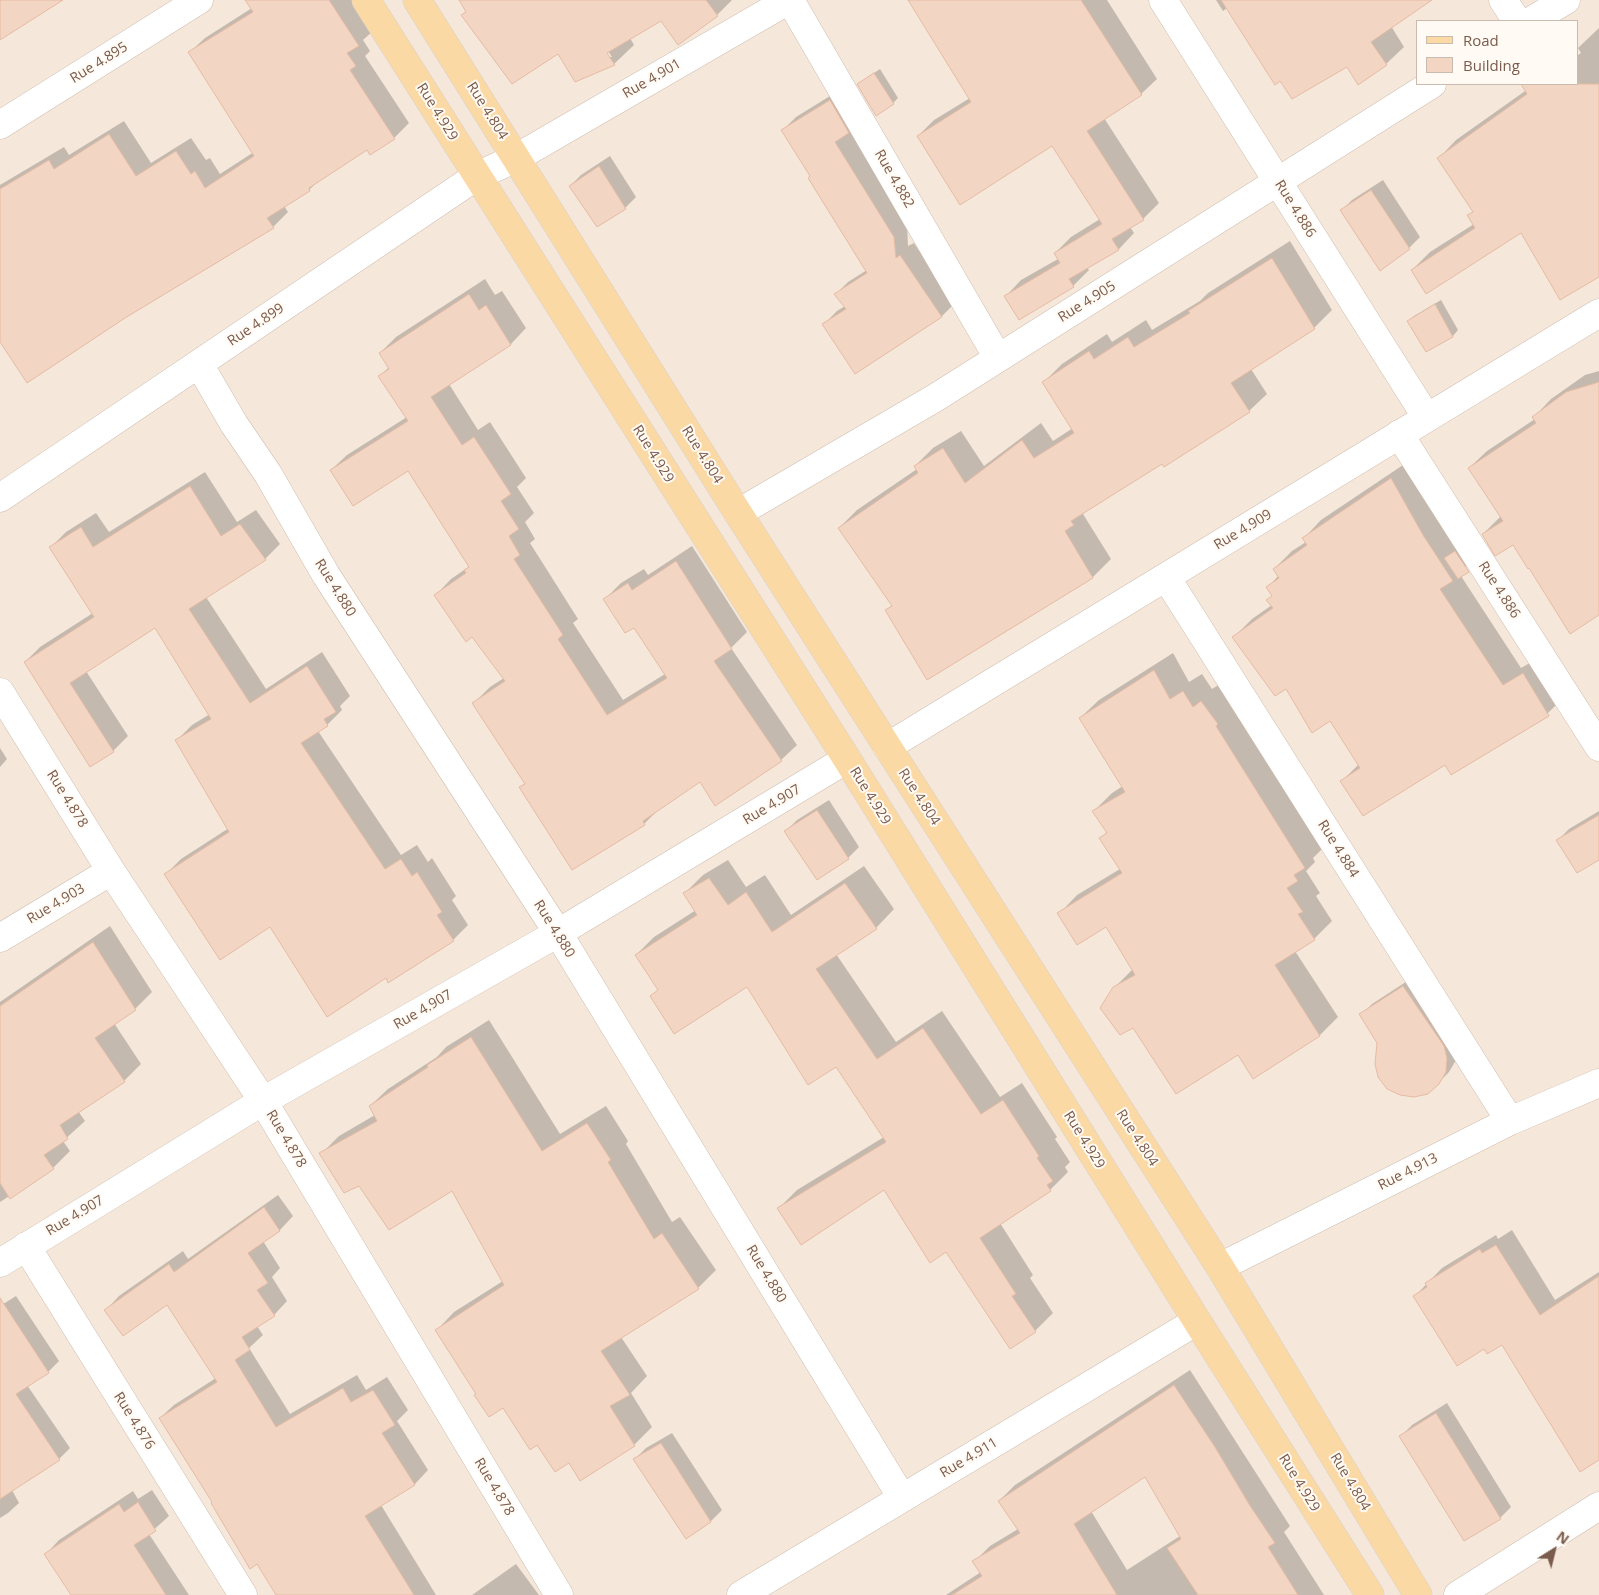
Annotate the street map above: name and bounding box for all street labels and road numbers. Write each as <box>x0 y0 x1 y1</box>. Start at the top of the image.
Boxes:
street label: Rue 4.895 <box>67 39 131 87</box>
street label: Rue 4.901 <box>620 56 684 102</box>
street label: Rue 4.804 <box>463 79 511 143</box>
street label: Rue 4.929 <box>413 80 461 144</box>
street label: Rue 4.882 <box>871 147 917 211</box>
street label: Rue 4.886 <box>1271 177 1319 241</box>
street label: Rue 4.905 <box>1055 278 1119 326</box>
street label: Rue 4.899 <box>225 300 287 350</box>
street label: Rue 4.929 <box>629 422 677 486</box>
street label: Rue 4.804 <box>678 423 726 487</box>
street label: Rue 4.909 <box>1211 506 1275 554</box>
street label: Rue 4.880 <box>311 556 359 620</box>
street label: Rue 4.886 <box>1474 558 1524 622</box>
street label: Rue 4.929 <box>846 764 894 828</box>
street label: Rue 4.804 <box>894 765 944 829</box>
street label: Rue 4.878 <box>43 767 91 831</box>
street label: Rue 4.907 <box>740 781 804 829</box>
street label: Rue 4.884 <box>1314 817 1362 881</box>
street label: Rue 4.903 <box>24 880 88 928</box>
street label: Rue 4.880 <box>530 897 578 961</box>
street label: Rue 4.907 <box>391 987 455 1033</box>
street label: Rue 4.804 <box>1112 1106 1162 1170</box>
street label: Rue 4.878 <box>262 1107 310 1171</box>
street label: Rue 4.929 <box>1060 1108 1108 1172</box>
street label: Rue 4.913 <box>1375 1150 1441 1194</box>
street label: Rue 4.907 <box>43 1192 107 1240</box>
street label: Rue 4.880 <box>742 1242 790 1306</box>
street label: Rue 4.876 <box>110 1389 158 1453</box>
street label: Rue 4.911 <box>937 1434 1001 1482</box>
street label: Rue 4.804 <box>1326 1450 1374 1514</box>
street label: Rue 4.929 <box>1275 1451 1323 1515</box>
street label: Rue 4.878 <box>470 1455 518 1519</box>

